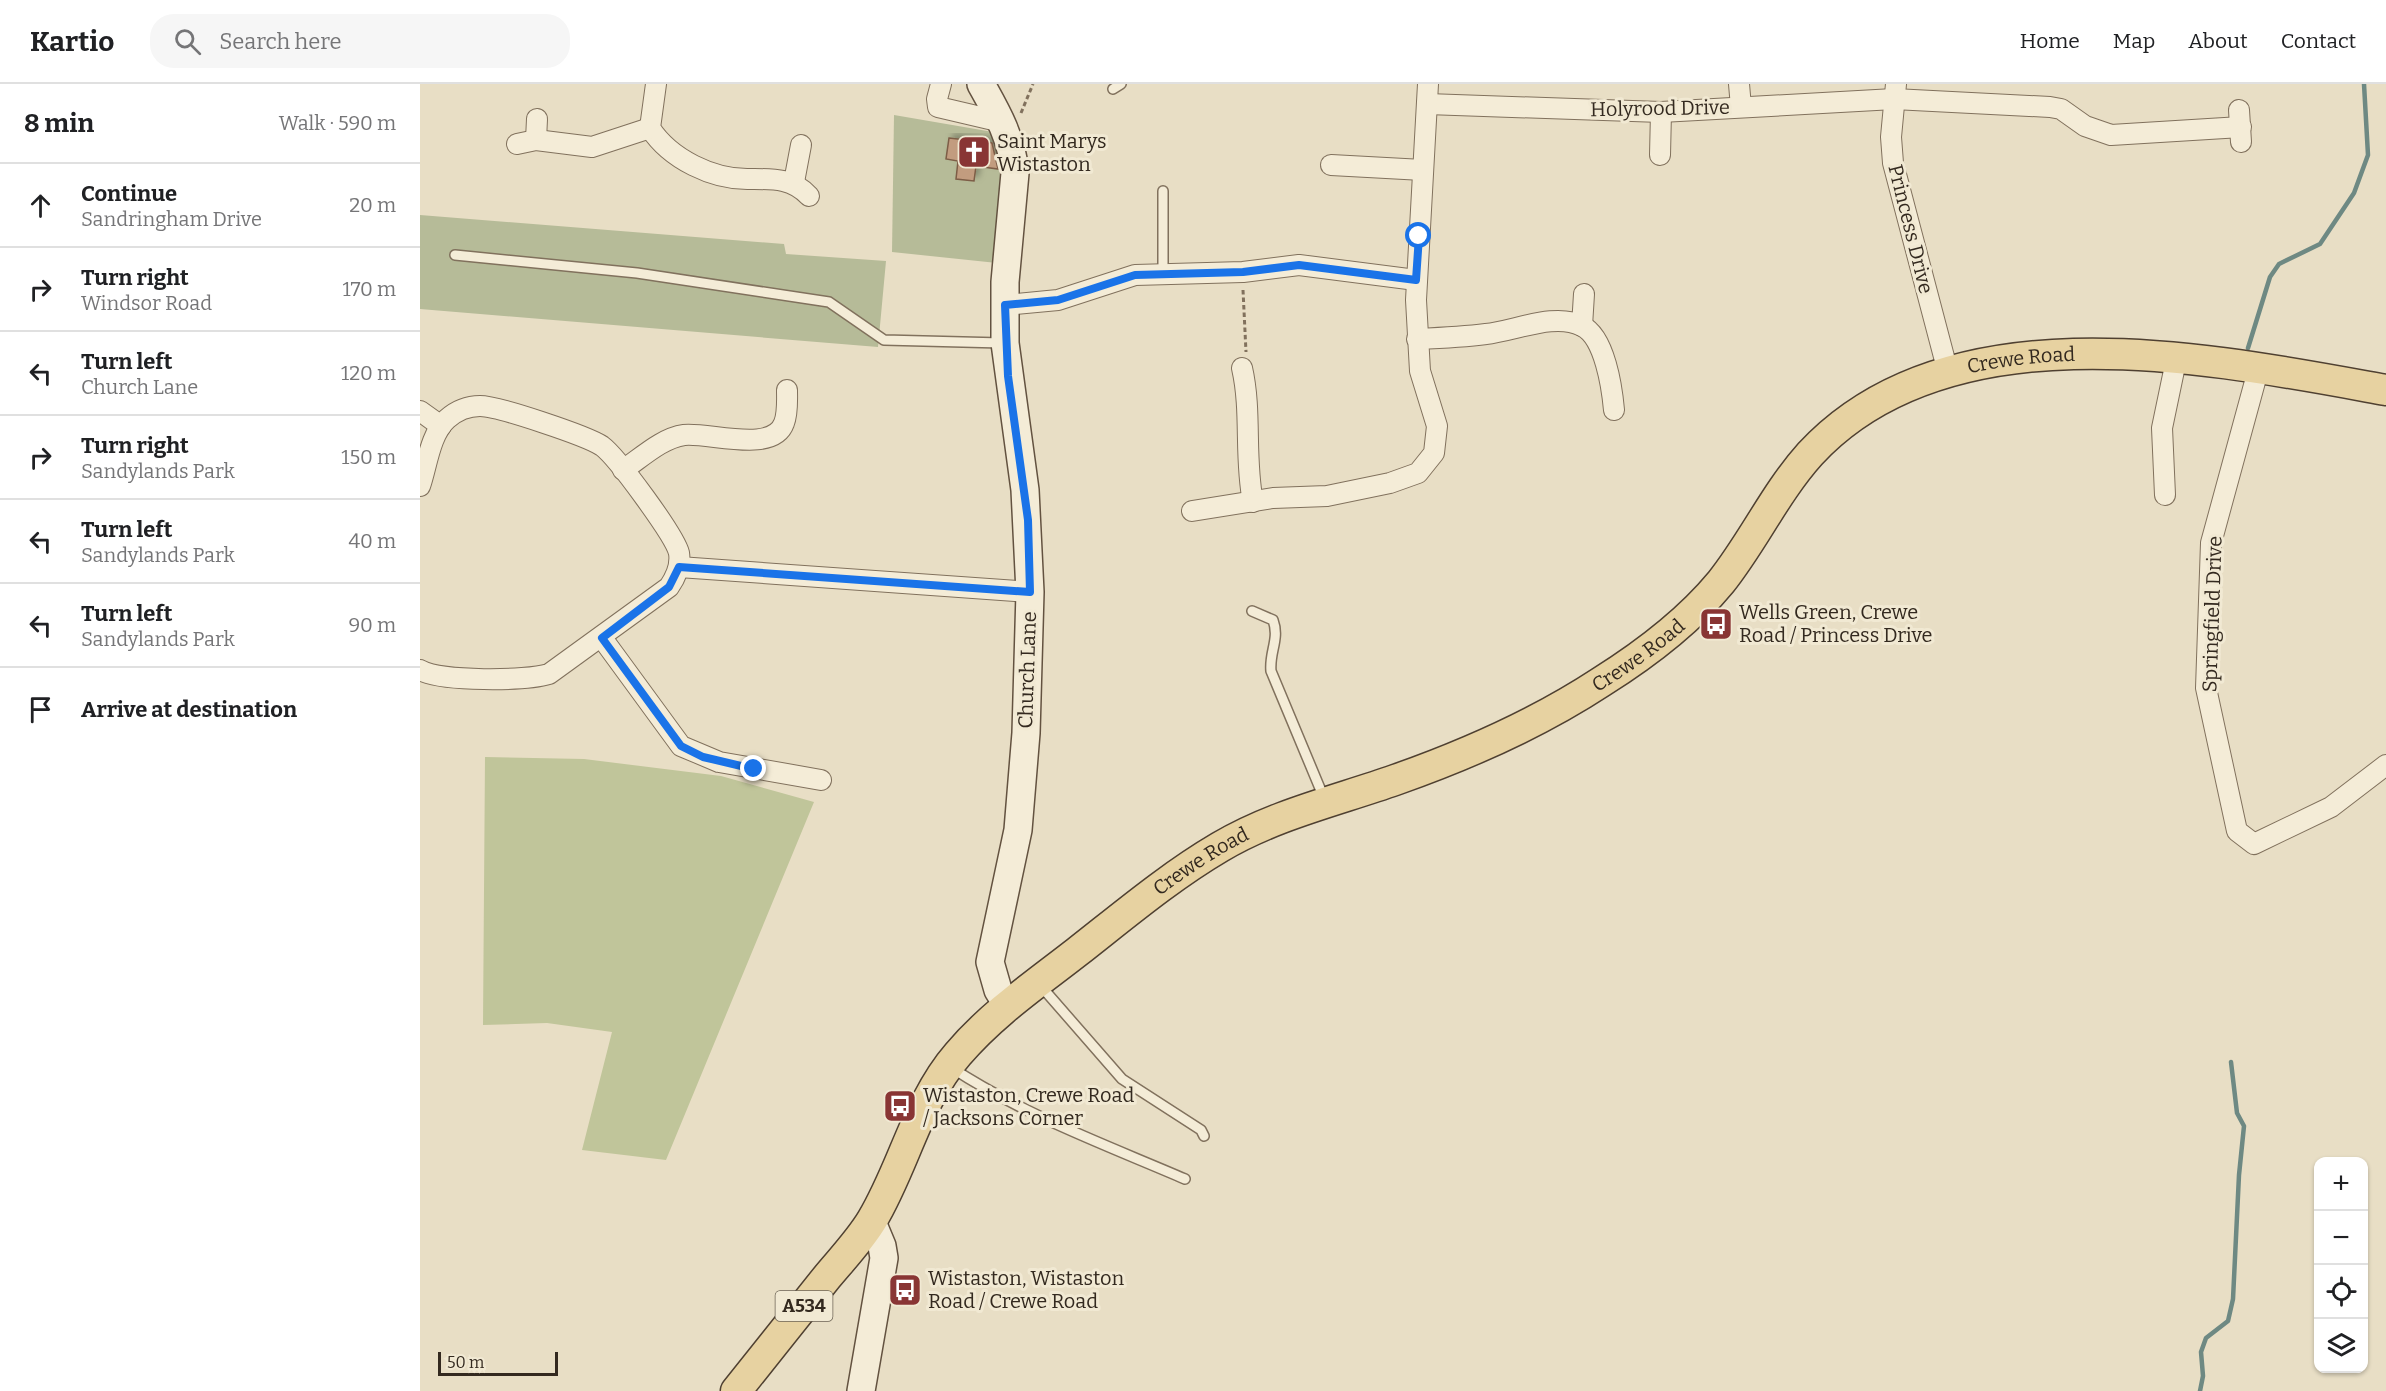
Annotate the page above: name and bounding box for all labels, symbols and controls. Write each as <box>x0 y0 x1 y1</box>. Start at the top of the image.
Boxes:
search box <box>150 14 570 68</box>
text: Kartio <box>30 25 114 58</box>
icon: search <box>171 25 204 58</box>
text: Search here <box>219 28 341 55</box>
text: Home <box>2020 28 2080 54</box>
text: Map <box>2113 28 2155 54</box>
text: About <box>2188 28 2248 54</box>
text: Contact <box>2281 28 2356 54</box>
street label: Holyrood Drive <box>1590 95 1730 121</box>
text: 8 min <box>24 108 94 139</box>
text: Walk · 590 m <box>279 111 396 135</box>
place label: Saint Marys Wistaston <box>997 129 1107 176</box>
church icon: Saint Marys Wistaston <box>956 134 992 170</box>
street label: Princess Drive <box>1883 162 1939 296</box>
text: Continue <box>81 180 177 207</box>
icon: ahead <box>24 189 57 222</box>
text: 20 m <box>349 193 396 217</box>
text: Sandringham Drive <box>81 207 262 231</box>
route start <box>1405 222 1431 248</box>
text: Turn right <box>81 264 189 291</box>
icon: right <box>24 273 57 306</box>
text: 170 m <box>343 277 396 301</box>
text: Windsor Road <box>81 291 212 315</box>
street label: Crewe Road <box>1965 342 2076 379</box>
text: Turn left <box>81 348 173 375</box>
icon: left <box>24 357 57 390</box>
text: 120 m <box>341 361 396 385</box>
text: Church Lane <box>81 375 198 399</box>
text: Turn right <box>81 432 189 459</box>
icon: right <box>24 441 57 474</box>
text: 150 m <box>341 445 396 469</box>
text: Sandylands Park <box>81 459 235 483</box>
text: Turn left <box>81 516 173 543</box>
icon: left <box>24 525 57 558</box>
text: 40 m <box>348 529 396 553</box>
street label: Springfield Drive <box>2197 535 2227 693</box>
text: Sandylands Park <box>81 543 235 567</box>
text: Turn left <box>81 600 173 627</box>
place label: Wells Green, Crewe Road / Princess Drive <box>1739 600 1933 647</box>
bus stop icon: Wells Green, Crewe Road / Princess Drive <box>1698 606 1734 642</box>
icon: left <box>24 609 57 642</box>
street label: Church Lane <box>1013 611 1041 729</box>
text: 90 m <box>348 613 396 637</box>
street label: Crewe Road <box>1587 613 1690 697</box>
text: Sandylands Park <box>81 627 235 651</box>
icon: arrive <box>24 693 57 726</box>
text: Arrive at destination <box>81 696 297 723</box>
route end <box>740 755 766 781</box>
street label: Crewe Road <box>1148 822 1253 900</box>
place label: Wistaston, Crewe Road / Jacksons Corner <box>923 1083 1134 1130</box>
bus stop icon: Wistaston, Crewe Road / Jacksons Corner <box>882 1088 918 1124</box>
map controls <box>2314 1157 2368 1373</box>
button: + <box>2314 1157 2368 1211</box>
button: − <box>2314 1211 2368 1265</box>
button: locate <box>2314 1265 2368 1319</box>
place label: Wistaston, Wistaston Road / Crewe Road <box>928 1266 1125 1313</box>
bus stop icon: Wistaston, Wistaston Road / Crewe Road <box>887 1272 923 1308</box>
road number: A534 <box>776 1291 832 1321</box>
button: layers <box>2314 1319 2368 1373</box>
scale bar <box>438 1349 558 1376</box>
text: 50 m <box>447 1353 484 1372</box>

